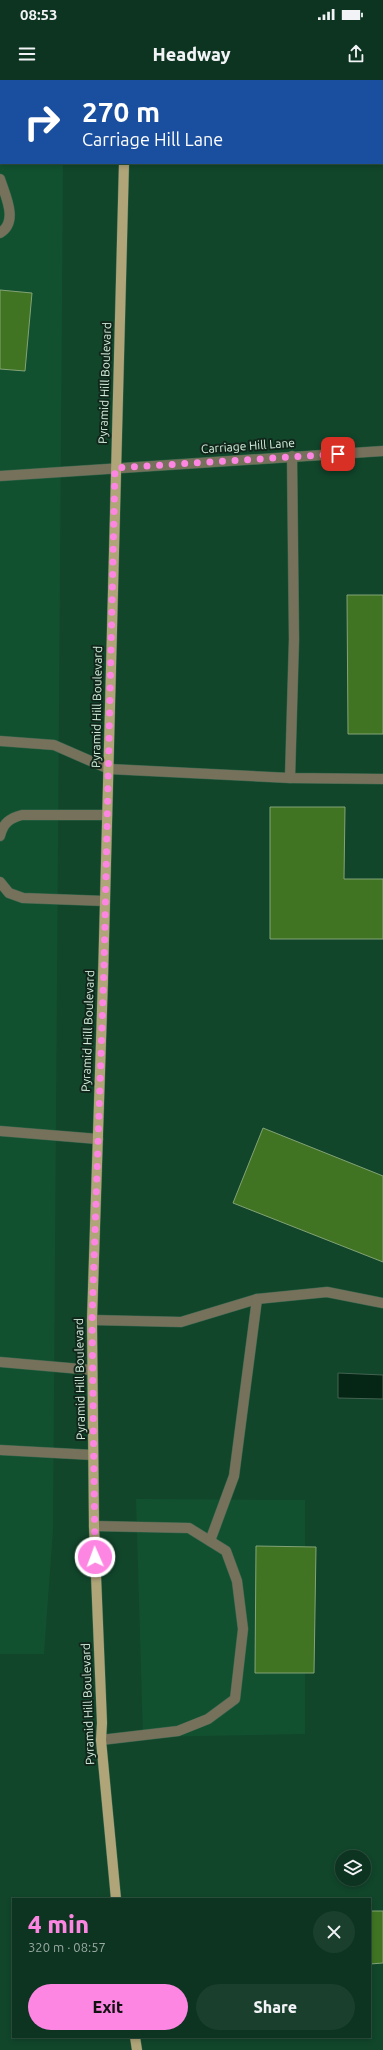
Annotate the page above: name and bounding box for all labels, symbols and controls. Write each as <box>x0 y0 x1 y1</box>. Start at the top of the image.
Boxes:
text: 08:53 <box>20 6 58 23</box>
icon: menu <box>16 43 38 65</box>
icon: share <box>345 43 367 65</box>
text: Headway <box>152 44 231 64</box>
icon: right <box>16 96 68 148</box>
text: 270 m <box>82 96 160 127</box>
text: Carriage Hill Lane <box>82 129 223 149</box>
street label: Pyramid Hill Boulevard <box>96 322 113 444</box>
street label: Carriage Hill Lane <box>201 436 295 455</box>
pin <box>321 437 355 471</box>
icon: arrive <box>327 443 349 465</box>
street label: Pyramid Hill Boulevard <box>89 646 104 768</box>
street label: Pyramid Hill Boulevard <box>79 970 96 1092</box>
street label: Pyramid Hill Boulevard <box>72 1318 87 1440</box>
position arrow <box>74 1536 116 1578</box>
street label: Pyramid Hill Boulevard <box>79 1643 96 1765</box>
map controls <box>335 1850 371 1886</box>
button: layers <box>335 1850 371 1886</box>
text: 4 min <box>28 1911 89 1938</box>
button: close <box>313 1911 355 1953</box>
text: 320 m · 08:57 <box>28 1940 106 1954</box>
button: Exit <box>28 1984 188 2030</box>
button: Share <box>196 1984 355 2030</box>

